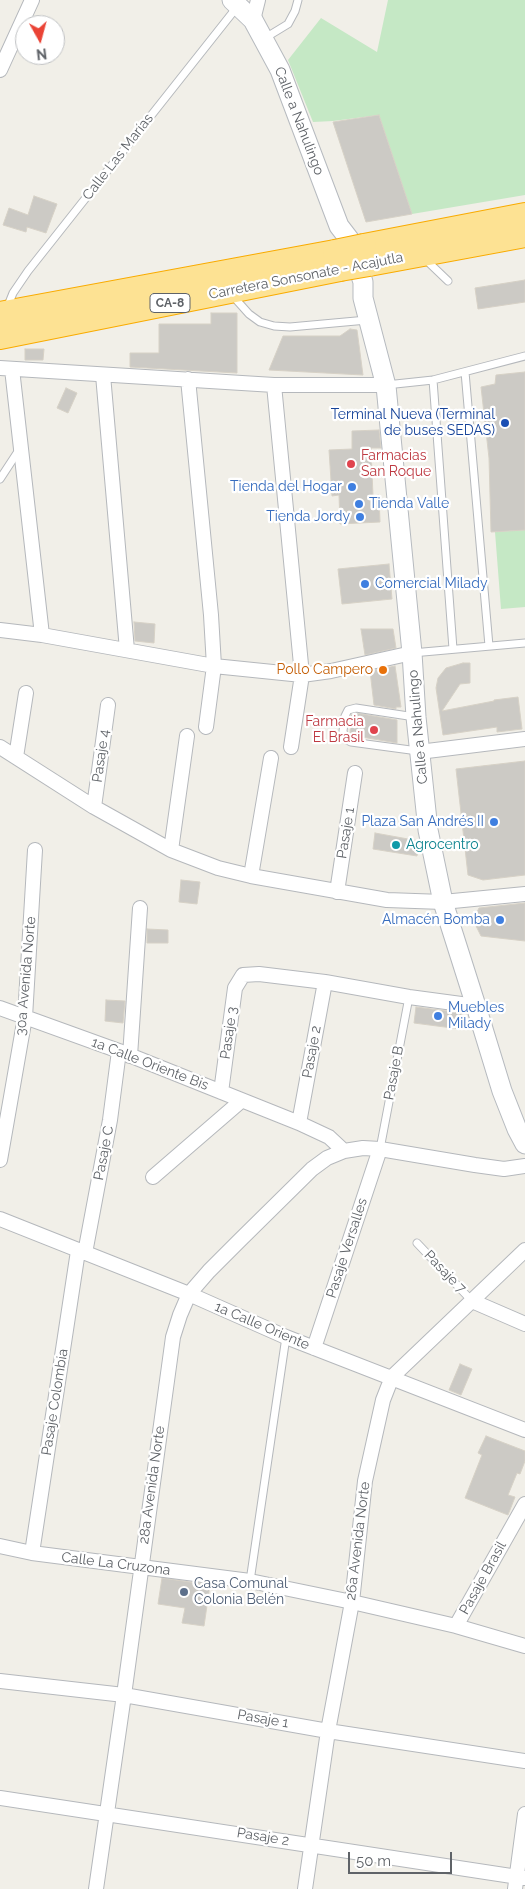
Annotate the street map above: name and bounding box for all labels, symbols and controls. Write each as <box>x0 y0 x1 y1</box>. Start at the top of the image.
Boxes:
north arrow <box>15 15 65 65</box>
text: N <box>35 45 48 62</box>
street label: Calle a Nahulingo <box>271 64 327 178</box>
street label: Calle Las Marías <box>79 110 157 204</box>
street label: Carretera Sonsonate - Acajutla <box>207 249 405 303</box>
road number: CA-8 <box>150 294 190 312</box>
place label: Terminal Nueva (Terminal de buses SEDAS) <box>331 407 495 440</box>
marker: Terminal Nueva (Terminal de buses SEDAS) <box>499 417 511 429</box>
place label: Farmacias San Roque <box>361 448 431 481</box>
marker: Farmacias San Roque <box>345 458 357 470</box>
place label: Tienda del Hogar <box>230 479 342 495</box>
marker: Tienda del Hogar <box>346 481 358 493</box>
place label: Tienda Valle <box>369 496 449 512</box>
marker: Tienda Valle <box>353 498 365 510</box>
place label: Tienda Jordy <box>266 509 350 525</box>
marker: Tienda Jordy <box>354 511 366 523</box>
place label: Comercial Milady <box>375 576 488 592</box>
marker: Comercial Milady <box>359 578 371 590</box>
place label: Pollo Campero <box>277 662 373 678</box>
marker: Pollo Campero <box>377 664 389 676</box>
street label: Calle a Nahulingo <box>405 669 431 785</box>
place label: Farmacia El Brasil <box>305 714 364 746</box>
marker: Farmacia El Brasil <box>368 724 380 736</box>
street label: Pasaje 4 <box>89 728 113 784</box>
street label: Pasaje 1 <box>334 806 358 860</box>
place label: Plaza San Andrés II <box>361 814 484 830</box>
marker: Plaza San Andrés II <box>488 816 500 828</box>
place label: Agrocentro <box>406 837 479 853</box>
marker: Agrocentro <box>390 839 402 851</box>
place label: Almacén Bomba <box>382 912 490 928</box>
marker: Almacén Bomba <box>494 914 506 926</box>
street label: 30a Avenida Norte <box>12 916 40 1036</box>
place label: Muebles Milady <box>448 1000 504 1032</box>
street label: Pasaje 3 <box>217 1006 241 1060</box>
marker: Muebles Milady <box>432 1010 444 1022</box>
street label: Pasaje 2 <box>299 1025 325 1079</box>
street label: 1a Calle Oriente Bis <box>89 1034 211 1094</box>
street label: Pasaje B <box>381 1044 407 1102</box>
street label: Pasaje C <box>90 1124 118 1182</box>
street label: Pasaje Versalles <box>323 1196 371 1300</box>
street label: Pasaje 7 <box>421 1247 469 1297</box>
street label: 1a Calle Oriente <box>212 1298 312 1354</box>
street label: Pasaje Colombia <box>38 1347 72 1457</box>
street label: 28a Avenida Norte <box>135 1425 169 1545</box>
street label: 26a Avenida Norte <box>342 1481 374 1601</box>
street label: Pasaje Brasil <box>456 1538 510 1618</box>
street label: Calle La Cruzona <box>61 1549 171 1579</box>
place label: Casa Comunal Colonia Belén <box>194 1576 288 1608</box>
marker: Casa Comunal Colonia Belén <box>178 1586 190 1598</box>
street label: Pasaje 1 <box>236 1706 290 1732</box>
street label: Pasaje 2 <box>236 1825 290 1849</box>
scale bar <box>350 1842 454 1874</box>
text: 50 m <box>356 1852 391 1870</box>

